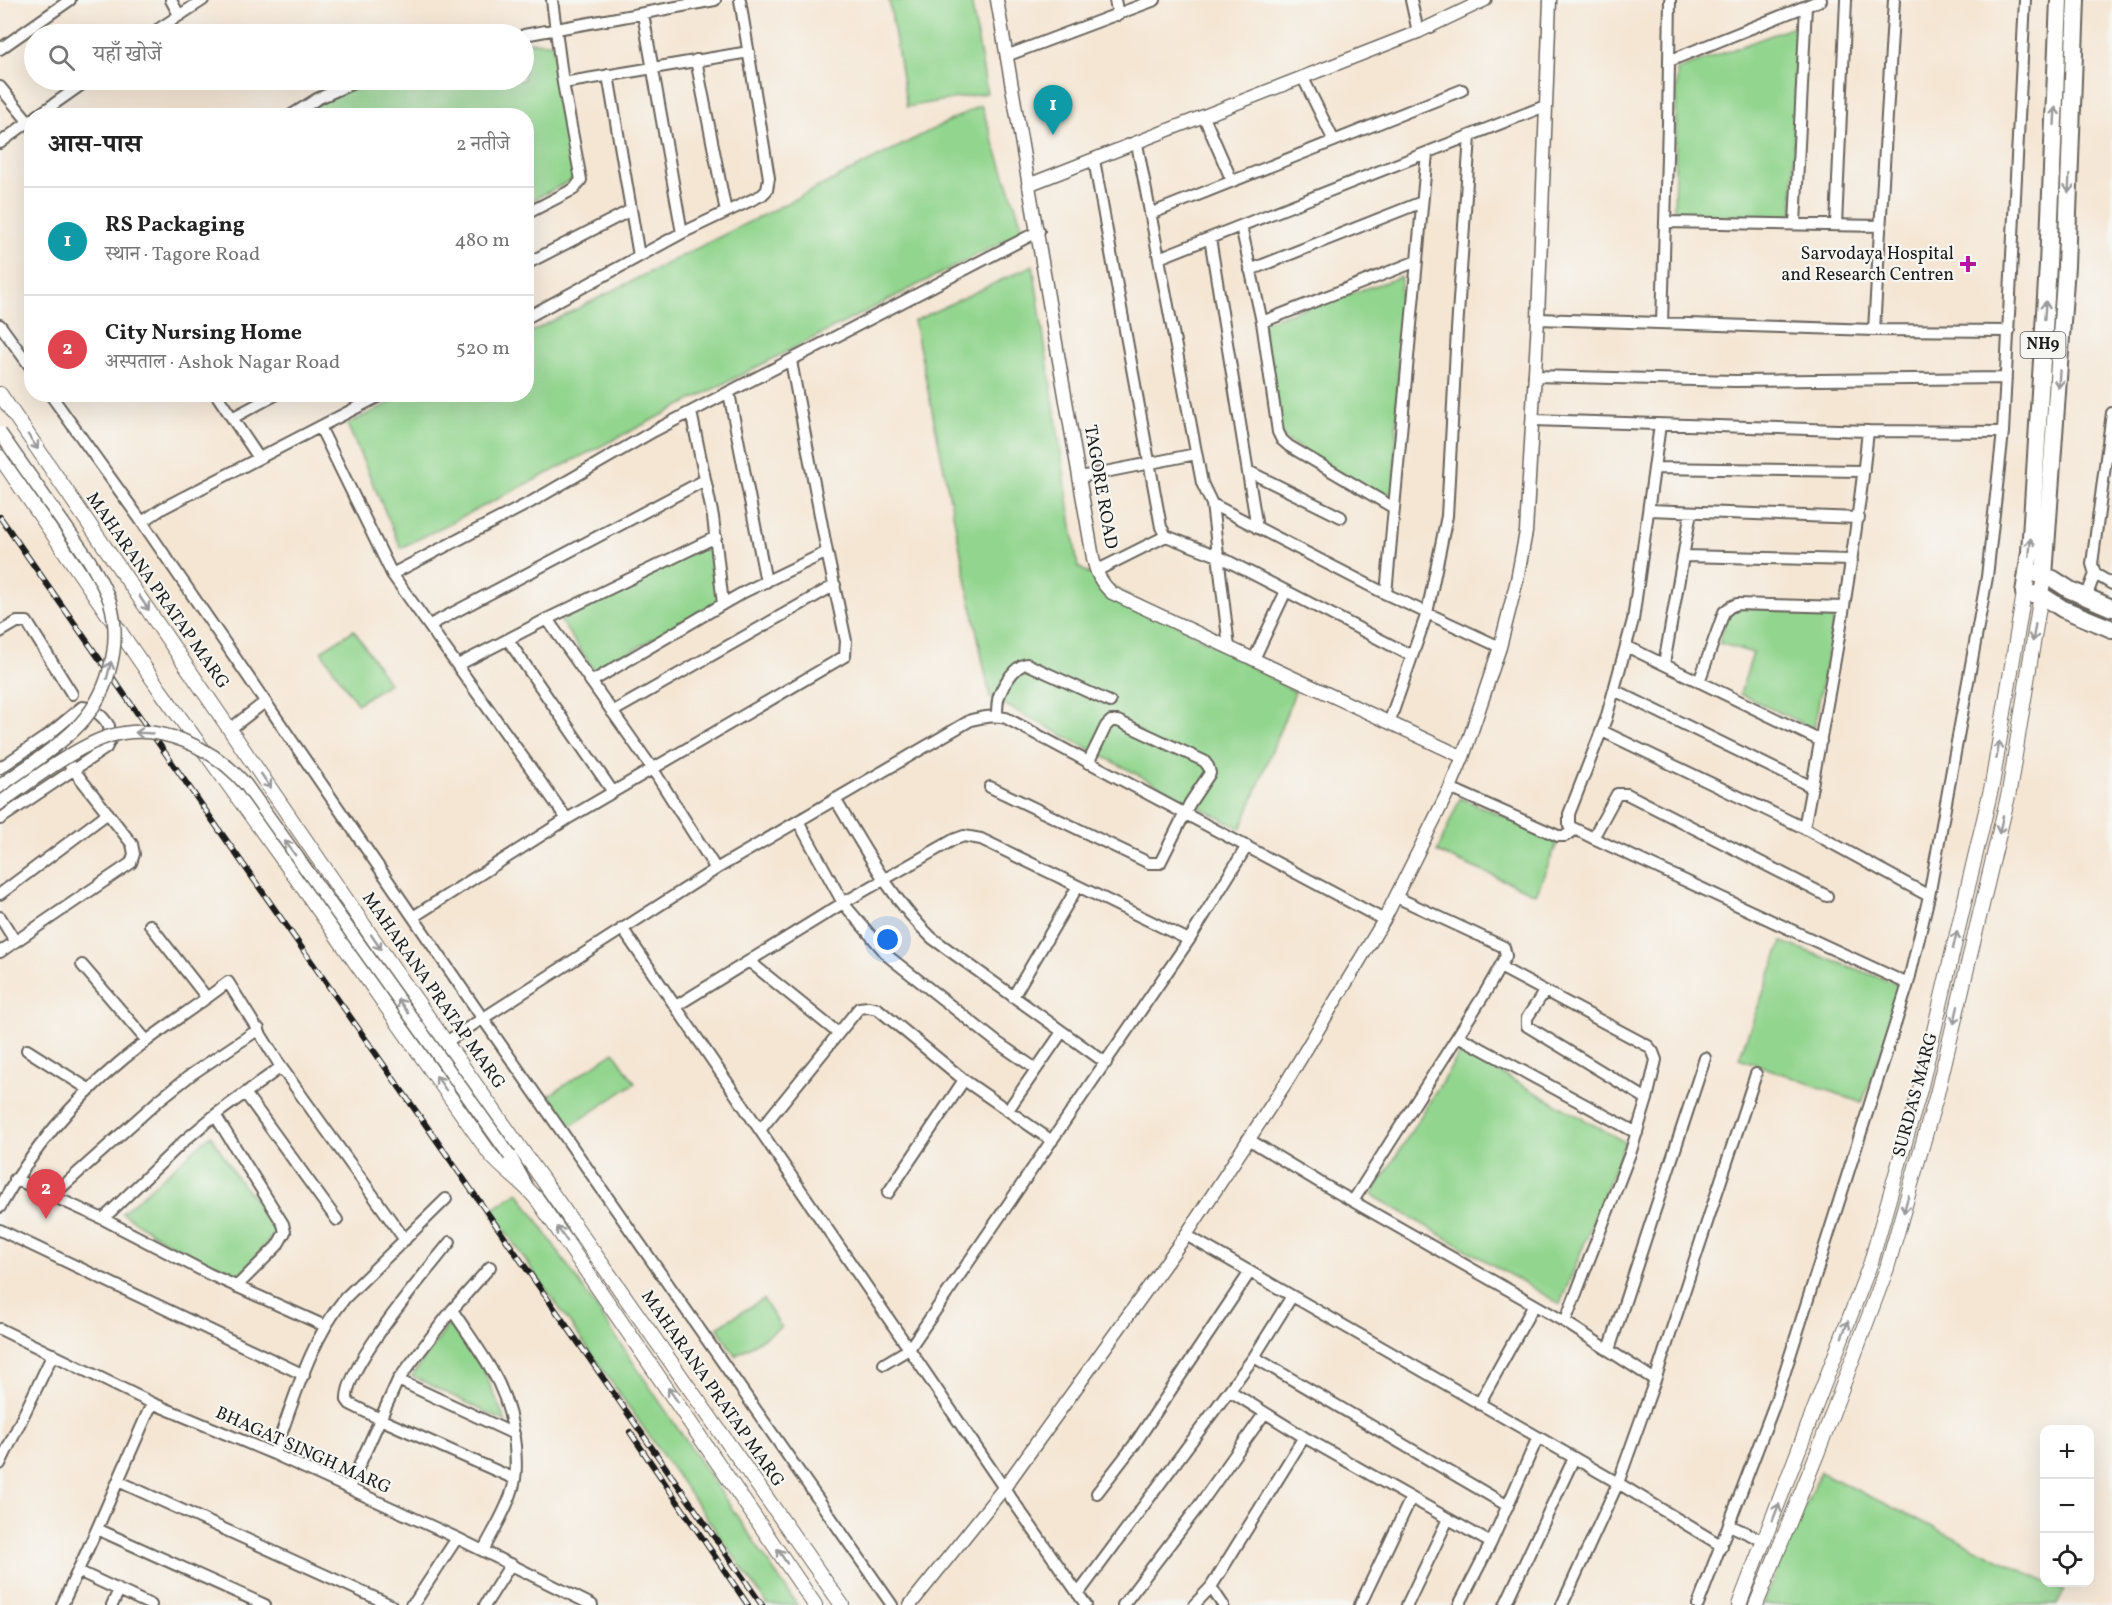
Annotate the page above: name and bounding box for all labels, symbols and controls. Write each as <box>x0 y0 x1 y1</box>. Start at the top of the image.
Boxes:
search box <box>24 24 534 90</box>
text: यहाँ खोजें <box>93 40 162 71</box>
icon: search <box>45 41 78 74</box>
pin: 1 <box>1034 86 1072 135</box>
one-way arrow <box>2049 106 2060 126</box>
text: आस-पास <box>48 127 142 163</box>
text: 2 नतीजे <box>456 131 510 159</box>
one-way arrow <box>2064 174 2075 194</box>
text: RS Packaging <box>105 210 245 241</box>
text: 1 <box>63 227 72 255</box>
text: 480 m <box>455 227 510 255</box>
text: स्थान · Tagore Road <box>105 241 260 269</box>
place label: Sarvodaya Hospital and Research Centren <box>1781 242 1954 288</box>
marker: Sarvodaya Hospital and Research Centren <box>1959 255 1977 273</box>
one-way arrow <box>2040 301 2051 321</box>
text: City Nursing Home <box>105 318 302 349</box>
road number: NH9 <box>2020 332 2066 358</box>
text: 2 <box>62 335 73 363</box>
text: 520 m <box>456 335 510 363</box>
text: अस्पताल · Ashok Nagar Road <box>105 349 340 377</box>
one-way arrow <box>2053 369 2064 389</box>
street label: TAGORE ROAD <box>1077 423 1123 551</box>
one-way arrow <box>27 434 39 450</box>
street label: MAHARANA PRATAP MARG <box>79 488 235 694</box>
one-way arrow <box>2025 537 2036 557</box>
one-way arrow <box>138 594 150 611</box>
one-way arrow <box>2029 623 2040 643</box>
one-way arrow <box>104 661 115 680</box>
one-way arrow <box>134 727 154 738</box>
one-way arrow <box>1993 740 2004 760</box>
one-way arrow <box>260 772 272 789</box>
one-way arrow <box>1994 816 2006 835</box>
one-way arrow <box>284 840 296 856</box>
street label: MAHARANA PRATAP MARG <box>355 888 511 1094</box>
your location <box>873 925 902 954</box>
one-way arrow <box>1950 931 1962 950</box>
one-way arrow <box>370 933 382 950</box>
one-way arrow <box>397 999 410 1015</box>
one-way arrow <box>1949 1005 1961 1024</box>
street label: SURDAS MARG <box>1887 1030 1945 1160</box>
one-way arrow <box>435 1076 447 1092</box>
pin: 2 <box>26 1170 66 1219</box>
one-way arrow <box>1900 1194 1911 1213</box>
one-way arrow <box>556 1227 568 1243</box>
street label: MAHARANA PRATAP MARG <box>634 1286 790 1492</box>
one-way arrow <box>1840 1320 1851 1339</box>
one-way arrow <box>667 1387 679 1404</box>
street label: BHAGAT SINGH MARG <box>211 1401 395 1501</box>
map controls <box>2040 1425 2094 1587</box>
button: + <box>2040 1425 2094 1479</box>
button: − <box>2040 1479 2094 1533</box>
one-way arrow <box>1771 1503 1782 1521</box>
button: locate <box>2040 1533 2094 1587</box>
one-way arrow <box>776 1549 788 1565</box>

